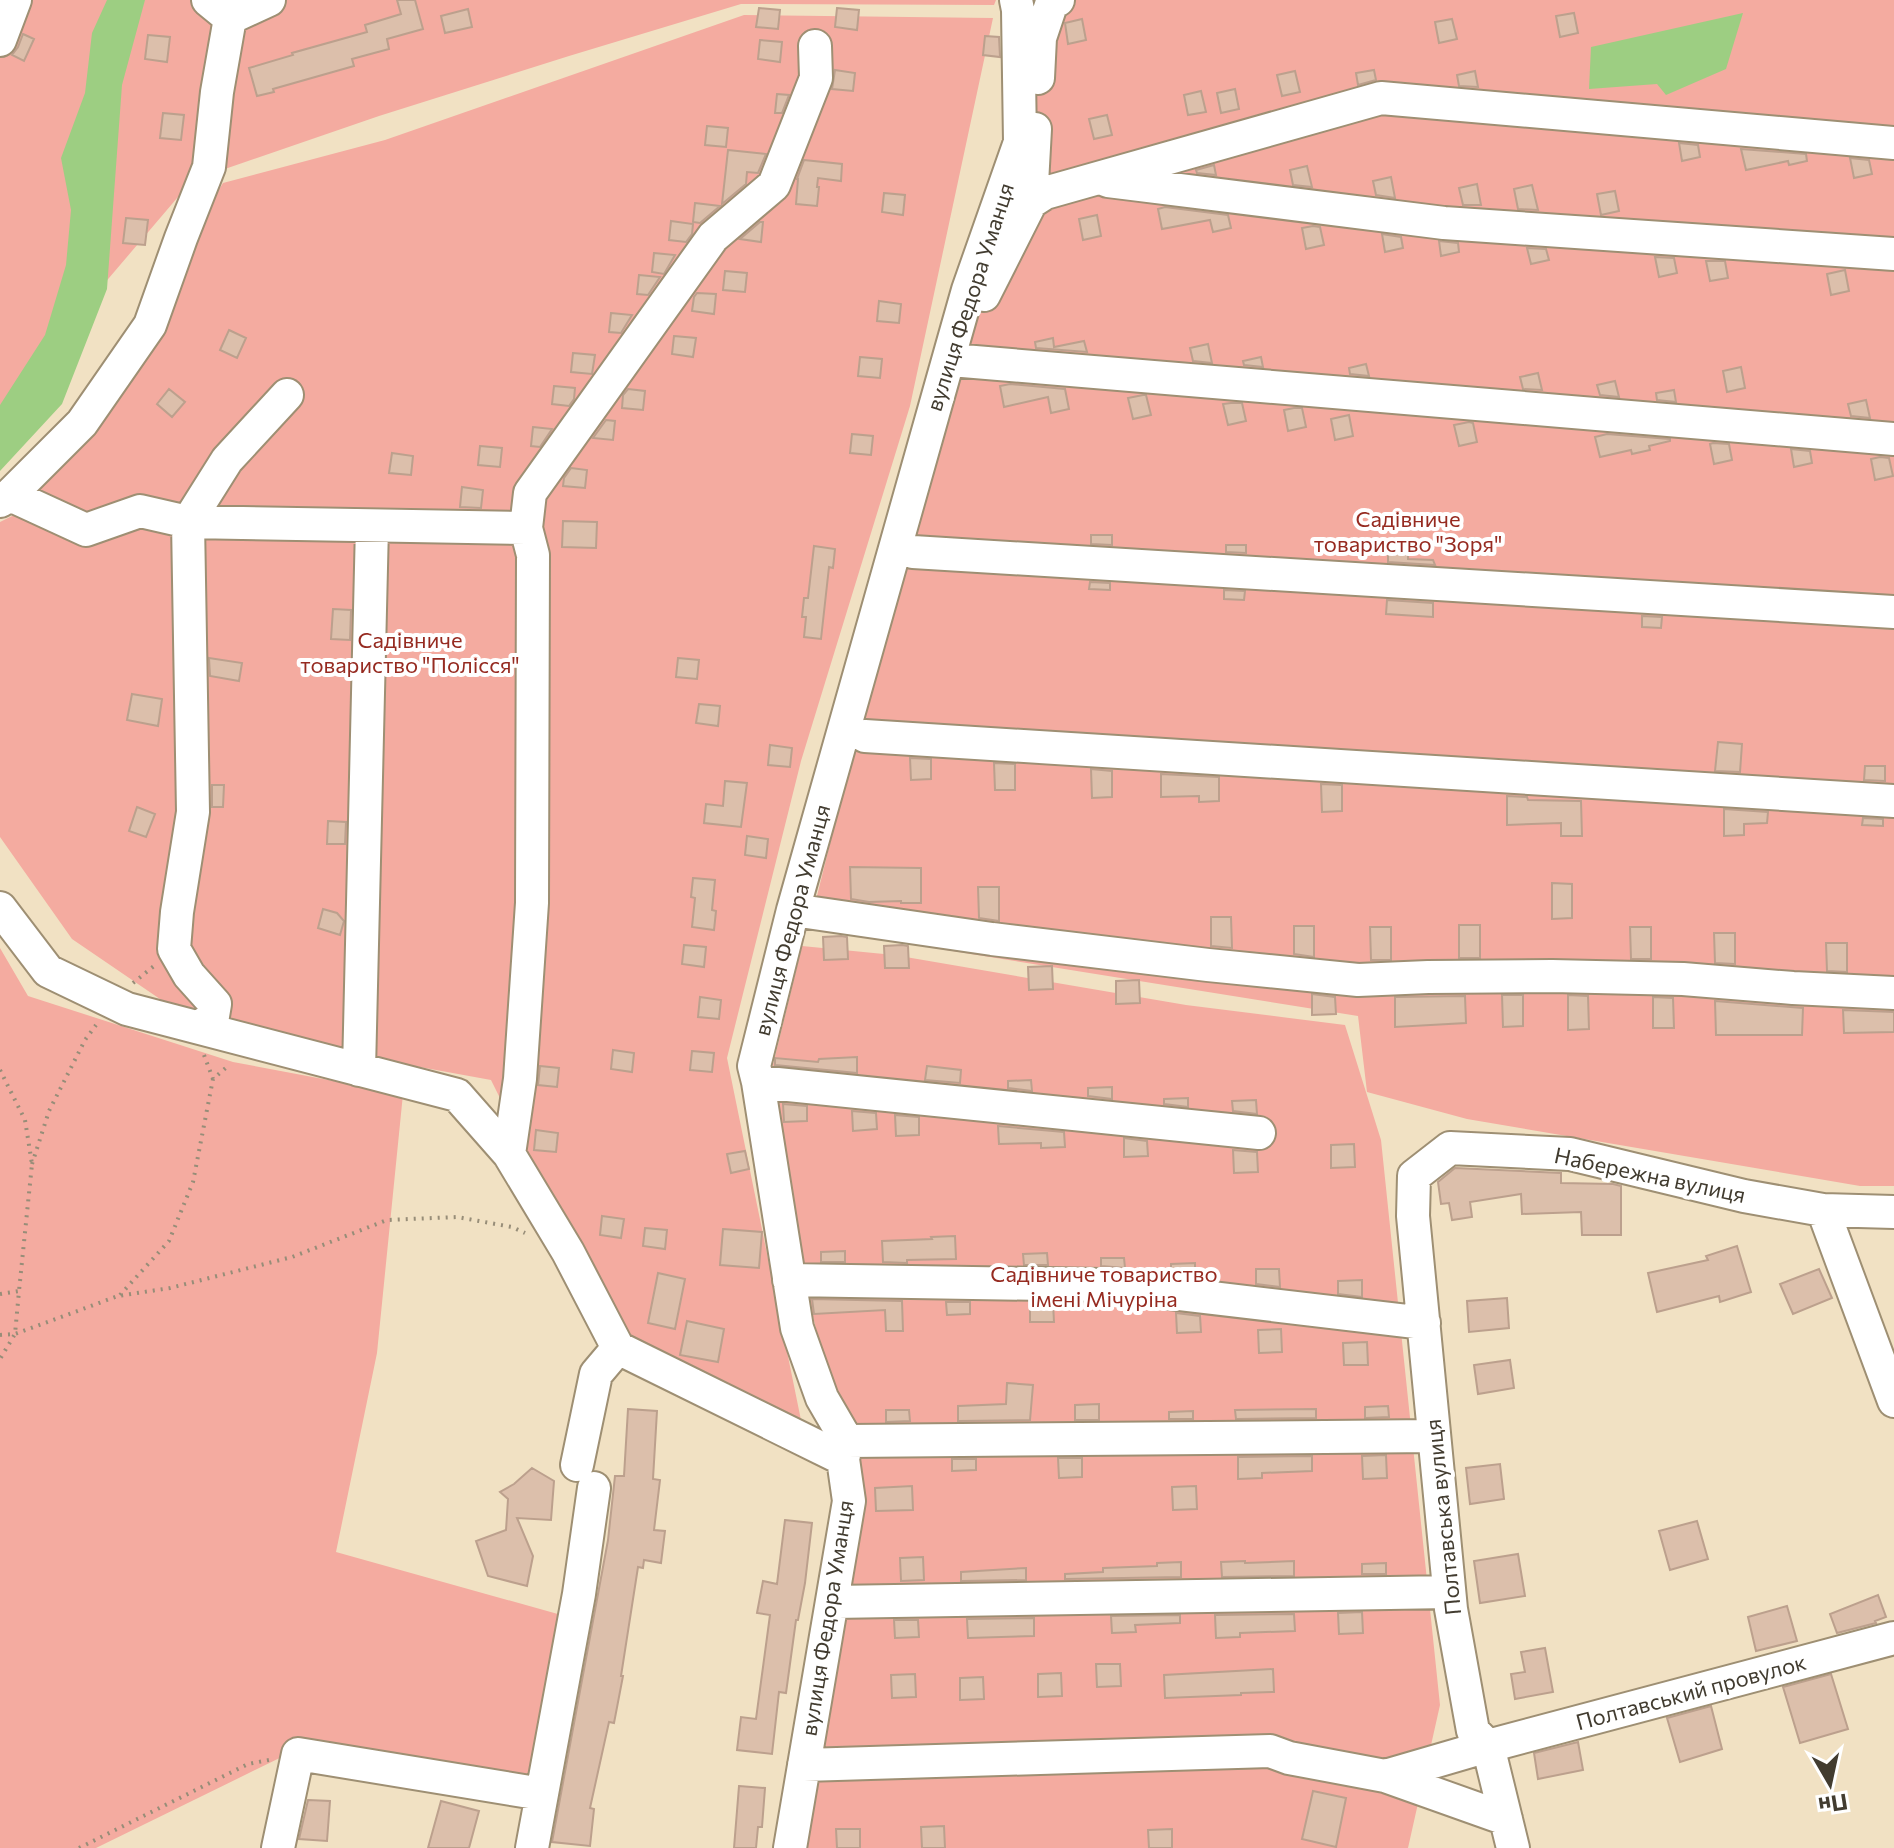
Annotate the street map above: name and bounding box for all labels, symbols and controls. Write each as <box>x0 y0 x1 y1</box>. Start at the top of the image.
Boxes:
street label: вулиця Федора Уманця <box>920 179 1019 414</box>
park label: Садівниче товариство "Зоря" <box>1314 505 1502 557</box>
park label: Садівниче товариство "Полісся" <box>300 626 520 678</box>
street label: вулиця Федора Уманця <box>748 801 835 1039</box>
street label: Набережна вулиця <box>1552 1141 1748 1208</box>
park label: Садівниче товариство імені Мічуріна <box>990 1260 1218 1312</box>
street label: Полтавська вулиця <box>1419 1418 1466 1616</box>
street label: вулиця Федора Уманця <box>795 1498 858 1738</box>
street label: Полтавський провулок <box>1573 1648 1809 1735</box>
north arrow <box>1790 1744 1870 1824</box>
text: Пн <box>1817 1789 1850 1820</box>

